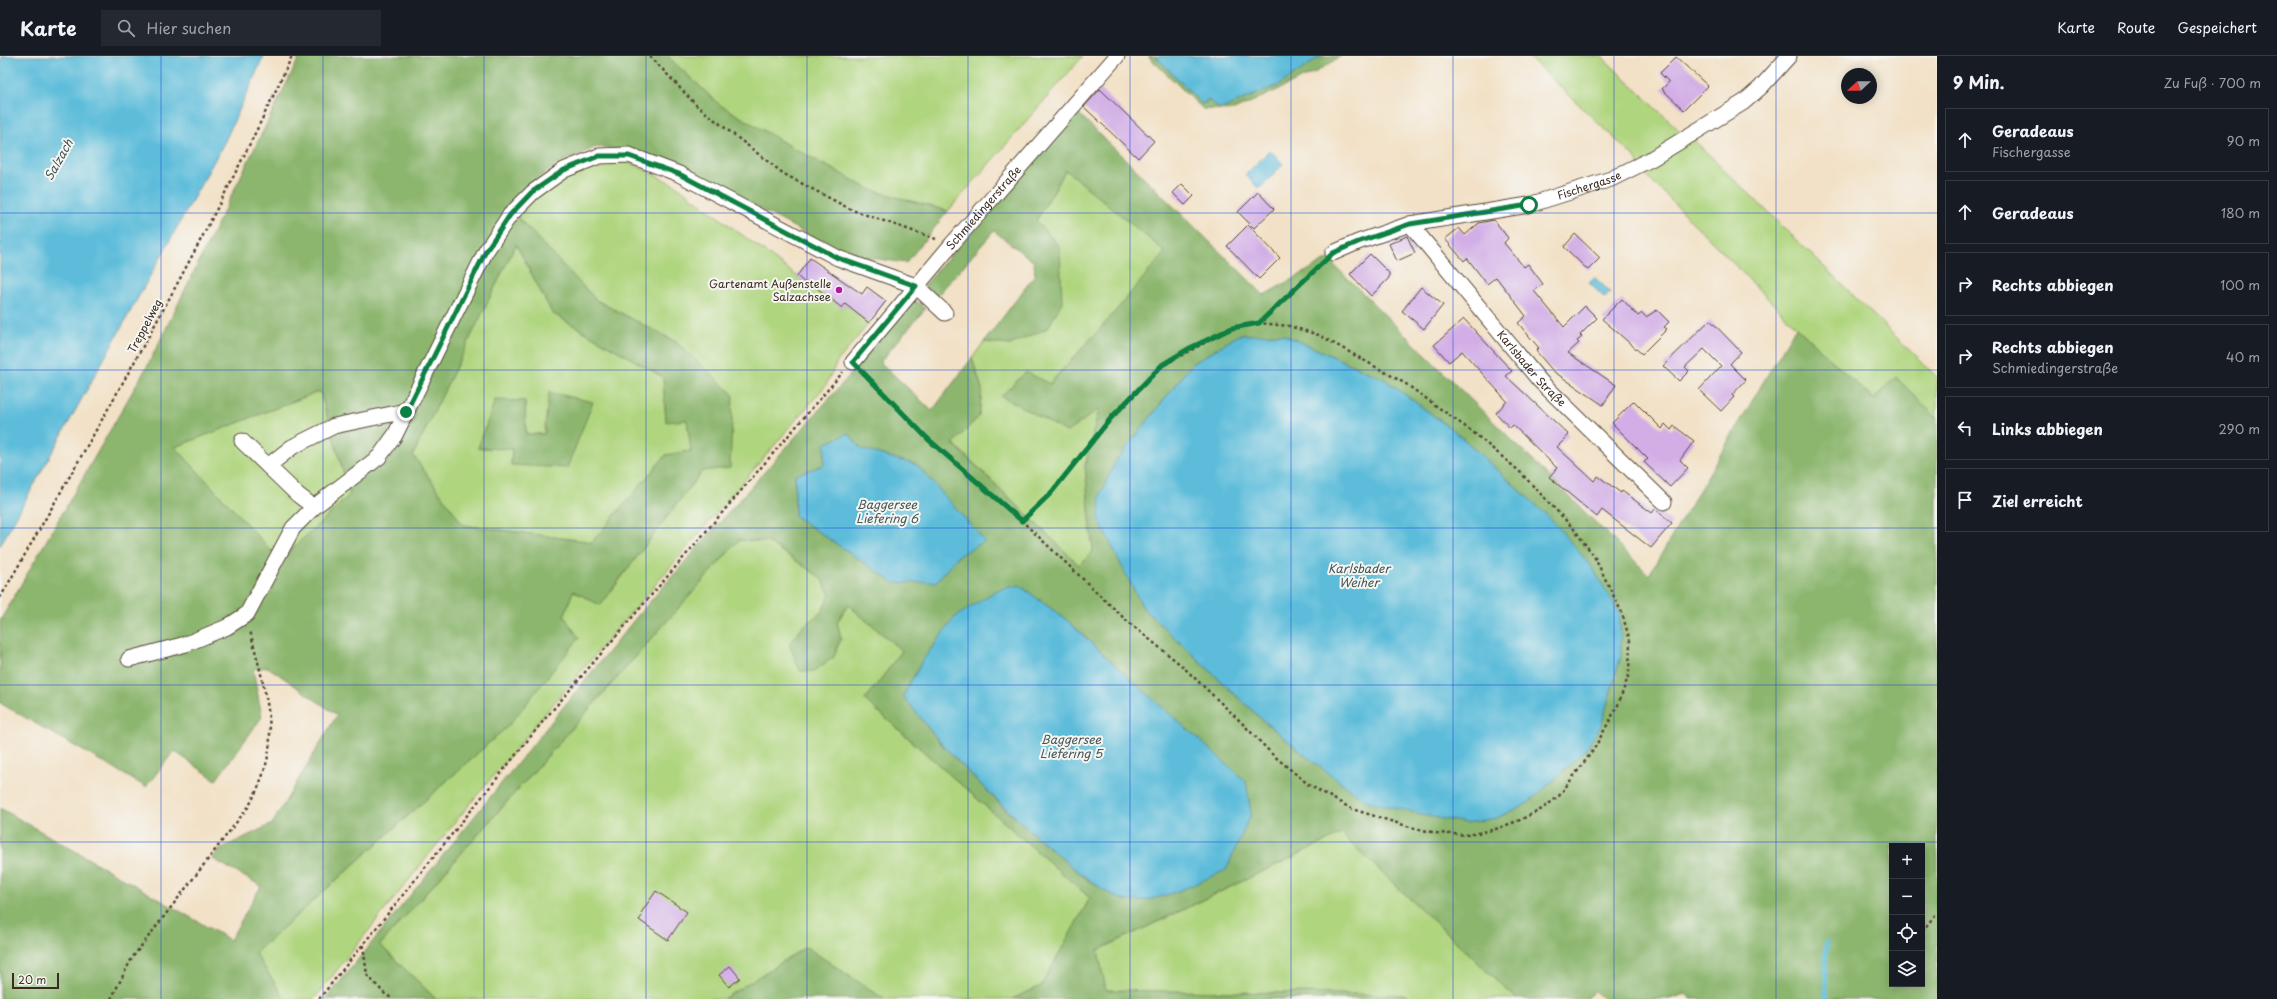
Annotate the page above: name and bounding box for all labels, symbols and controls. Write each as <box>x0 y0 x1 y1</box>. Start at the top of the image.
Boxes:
search box <box>101 10 381 46</box>
text: Karte <box>20 14 77 42</box>
text: Hier suchen <box>147 16 231 39</box>
icon: search <box>115 17 137 39</box>
text: Karte <box>2057 17 2095 38</box>
text: Route <box>2117 17 2155 38</box>
text: Gespeichert <box>2177 17 2257 38</box>
north arrow <box>1841 68 1877 104</box>
text: 9 Min. <box>1953 69 2005 95</box>
text: Zu Fuß · 700 m <box>2164 73 2261 92</box>
text: Geradeaus <box>1992 119 2074 142</box>
icon: ahead <box>1954 129 1976 151</box>
text: 90 m <box>2227 131 2260 150</box>
water label: Salzach <box>39 135 77 184</box>
text: Fischergasse <box>1992 142 2071 161</box>
street label: Schmiedingerstraße <box>942 162 1025 253</box>
street label: Fischergasse <box>1555 166 1624 204</box>
route start <box>1520 196 1538 214</box>
icon: ahead <box>1954 201 1976 223</box>
text: Geradeaus <box>1992 201 2074 224</box>
text: 180 m <box>2221 203 2260 222</box>
icon: right <box>1954 273 1976 295</box>
text: Rechts abbiegen <box>1992 273 2113 296</box>
place label: Gartenamt Außenstelle Salzachsee <box>709 275 831 305</box>
text: 100 m <box>2220 275 2260 294</box>
marker: Gartenamt Außenstelle Salzachsee <box>834 285 844 295</box>
street label: Treppelweg <box>123 296 166 356</box>
street label: Karlsbader Straße <box>1493 327 1570 410</box>
text: Rechts abbiegen <box>1992 335 2113 358</box>
icon: right <box>1954 345 1976 367</box>
text: 40 m <box>2226 347 2260 366</box>
text: Schmiedingerstraße <box>1992 358 2118 377</box>
route end <box>397 403 415 421</box>
icon: left <box>1954 417 1976 439</box>
text: Links abbiegen <box>1992 417 2103 440</box>
text: 290 m <box>2219 419 2260 438</box>
icon: arrive <box>1954 489 1976 511</box>
text: Ziel erreicht <box>1992 489 2083 512</box>
water label: Baggersee Liefering 6 <box>856 495 919 527</box>
water label: Karlsbader Weiher <box>1328 559 1392 591</box>
water label: Baggersee Liefering 5 <box>1040 730 1104 762</box>
map controls <box>1889 843 1925 987</box>
button: + <box>1889 843 1925 879</box>
button: − <box>1889 879 1925 915</box>
button: locate <box>1889 915 1925 951</box>
button: layers <box>1889 951 1925 987</box>
scale bar <box>12 971 59 990</box>
text: 20 m <box>18 971 46 988</box>

